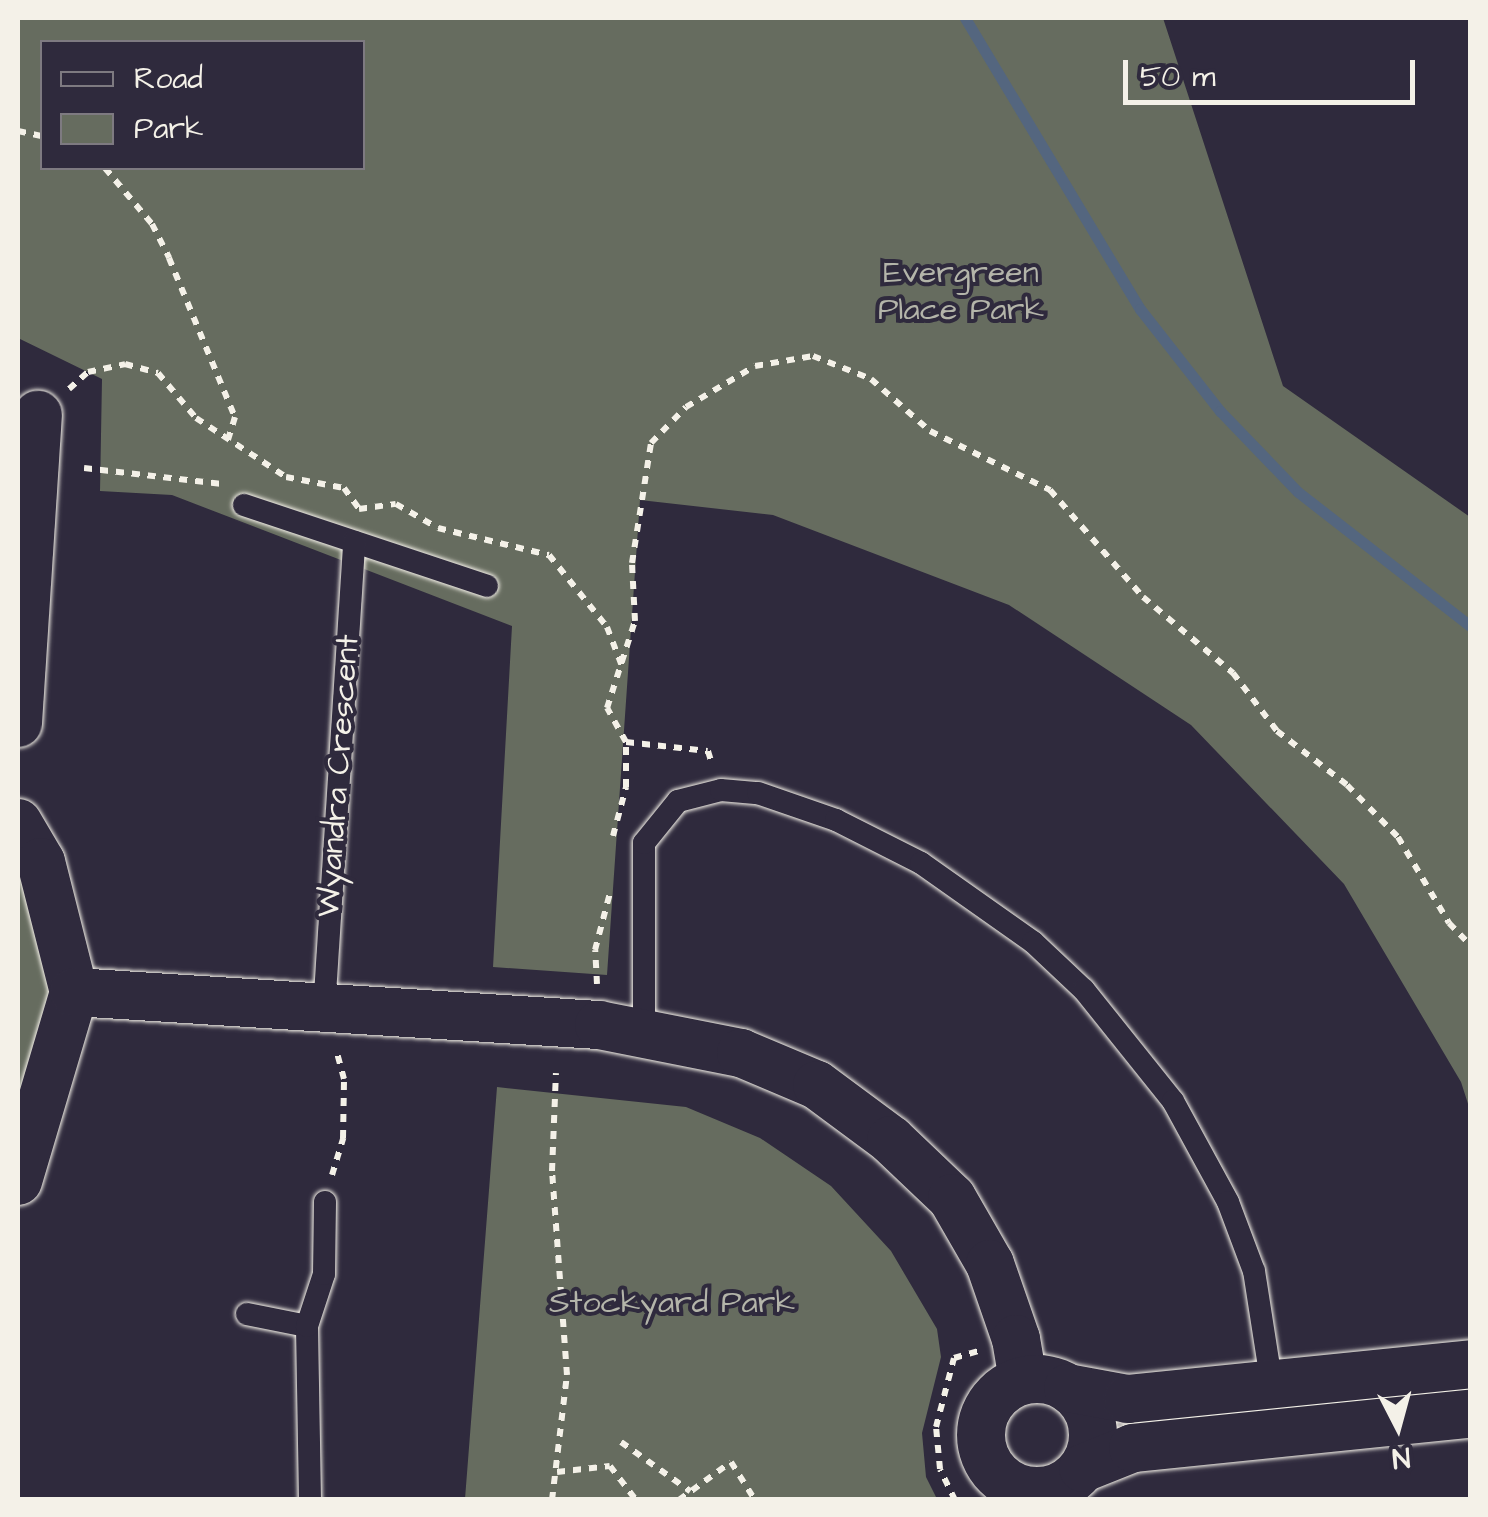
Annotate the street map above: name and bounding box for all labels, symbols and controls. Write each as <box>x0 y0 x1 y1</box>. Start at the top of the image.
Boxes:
legend <box>40 40 365 170</box>
scale bar <box>1128 40 1420 102</box>
text: 50 m <box>1140 56 1216 98</box>
text: Road <box>134 58 203 100</box>
text: Park <box>134 108 203 150</box>
park label: Evergreen Place Park <box>878 255 1044 330</box>
street label: Wyandra Crescent <box>310 633 368 919</box>
park label: Stockyard Park <box>549 1284 795 1322</box>
north arrow <box>1348 1377 1448 1477</box>
text: N <box>1390 1437 1412 1478</box>

